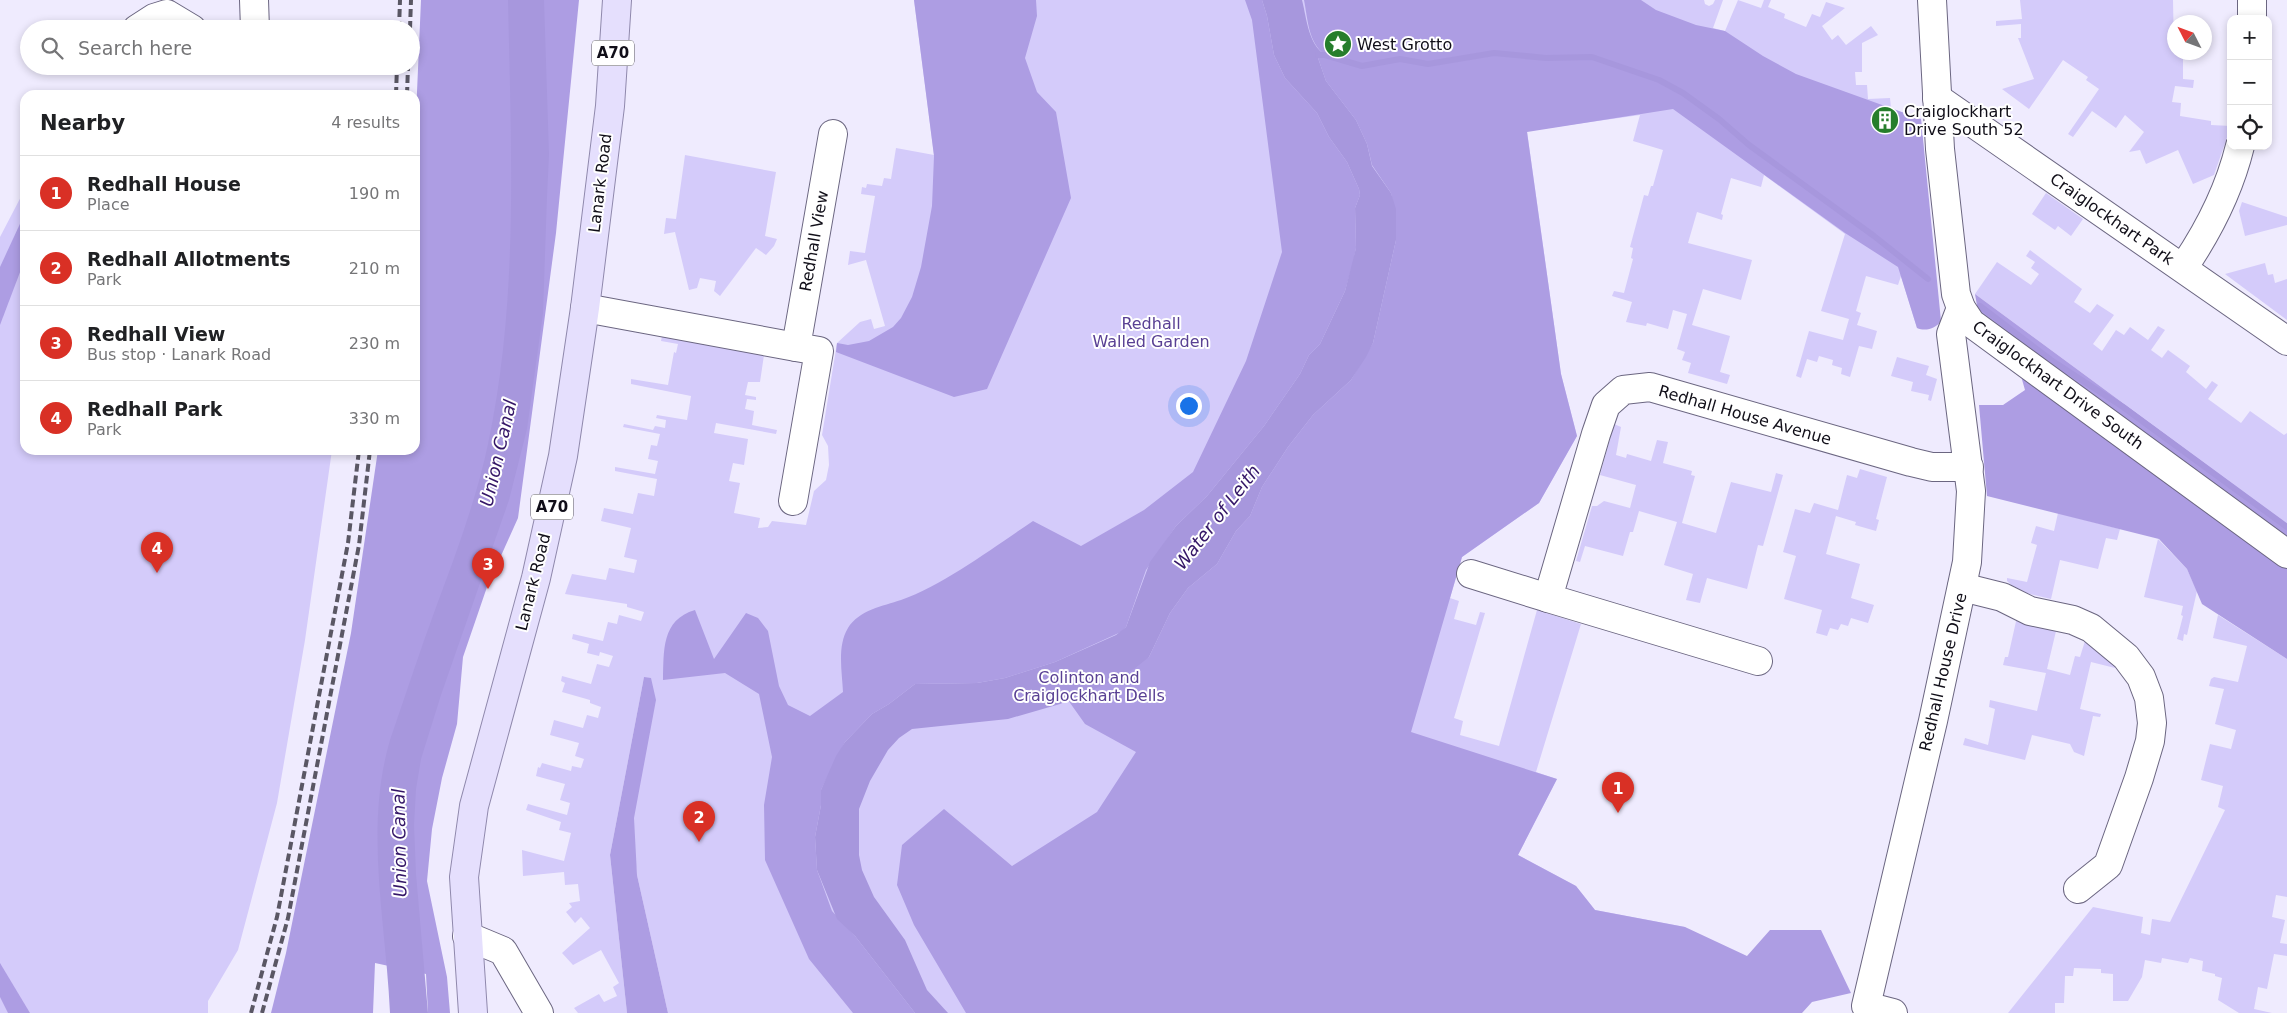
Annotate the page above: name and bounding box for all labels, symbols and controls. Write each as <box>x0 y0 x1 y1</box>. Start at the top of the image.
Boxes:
north arrow <box>2167 15 2212 60</box>
map controls <box>2227 15 2272 150</box>
button: + <box>2227 15 2272 60</box>
search box <box>20 20 420 75</box>
place icon: West Grotto <box>1323 29 1353 59</box>
icon: search <box>38 34 66 62</box>
place label: West Grotto <box>1357 35 1452 54</box>
text: Search here <box>78 37 192 59</box>
road number: A70 <box>592 40 634 66</box>
button: − <box>2227 60 2272 105</box>
place label: Craiglockhart Drive South 52 <box>1904 102 2024 139</box>
building icon: Craiglockhart Drive South 52 <box>1870 105 1900 135</box>
button: locate <box>2227 105 2272 150</box>
text: Nearby <box>40 111 125 135</box>
text: 4 results <box>331 113 400 132</box>
street label: Lanark Road <box>584 132 616 234</box>
street label: Craiglockhart Park <box>2046 169 2178 269</box>
text: Redhall House <box>87 173 241 195</box>
text: 1 <box>50 184 62 203</box>
text: 190 m <box>349 184 400 203</box>
street label: Redhall View <box>796 189 832 293</box>
text: Place <box>87 195 130 214</box>
text: Redhall Allotments <box>87 248 291 270</box>
text: 2 <box>50 259 62 278</box>
text: 210 m <box>349 259 400 278</box>
text: Park <box>87 270 122 289</box>
park label: Redhall Walled Garden <box>1092 314 1210 351</box>
street label: Craiglockhart Drive South <box>1969 317 2147 453</box>
text: Redhall View <box>87 323 225 345</box>
text: 3 <box>50 334 62 353</box>
text: 230 m <box>349 334 400 353</box>
text: Bus stop · Lanark Road <box>87 345 271 364</box>
street label: Redhall House Avenue <box>1656 381 1834 449</box>
your location <box>1176 393 1202 419</box>
text: Redhall Park <box>87 398 222 420</box>
water label: Union Canal <box>476 398 520 508</box>
text: 4 <box>50 409 62 428</box>
text: 330 m <box>349 409 400 428</box>
text: Park <box>87 420 122 439</box>
water label: Water of Leith <box>1170 461 1264 573</box>
road number: A70 <box>531 494 573 520</box>
street label: Lanark Road <box>512 531 554 633</box>
pin: 4 <box>141 532 173 573</box>
pin: 3 <box>472 548 504 589</box>
street label: Redhall House Drive <box>1915 591 1971 753</box>
park label: Colinton and Craiglockhart Dells <box>1013 668 1165 705</box>
pin: 1 <box>1602 772 1634 813</box>
water label: Union Canal <box>388 788 410 898</box>
pin: 2 <box>683 801 715 842</box>

